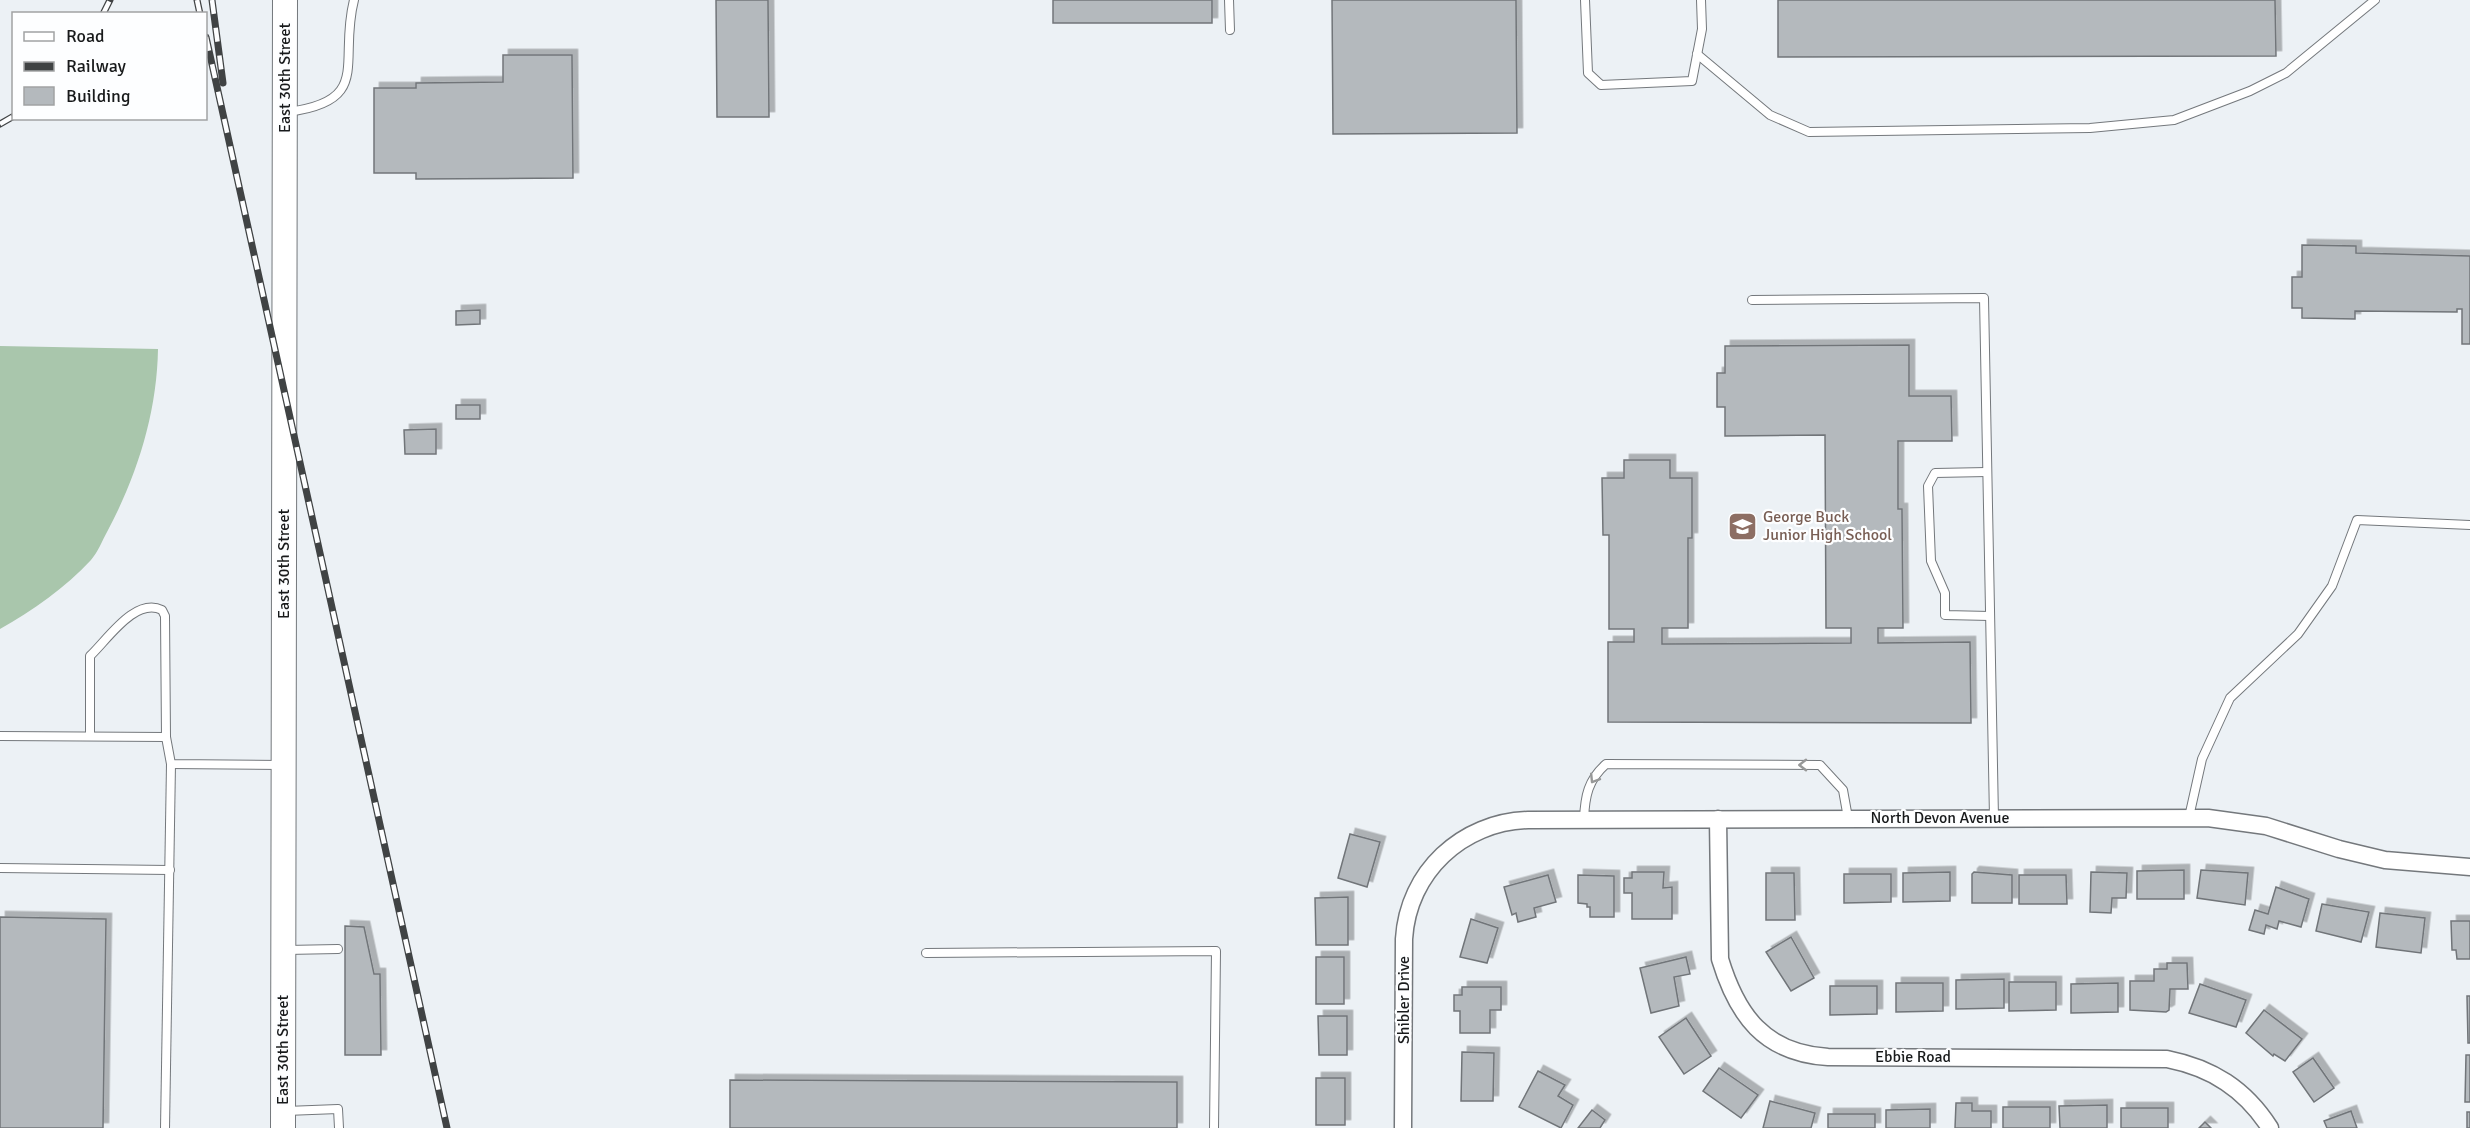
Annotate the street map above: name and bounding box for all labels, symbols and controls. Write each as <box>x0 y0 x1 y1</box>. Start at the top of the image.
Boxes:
legend <box>12 12 207 120</box>
street label: East 30th Street <box>275 23 295 133</box>
text: Road <box>66 25 105 47</box>
text: Railway <box>66 55 127 77</box>
text: Building <box>66 85 130 107</box>
place label: George Buck Junior High School <box>1763 507 1892 545</box>
street label: East 30th Street <box>274 509 294 619</box>
school or university icon: George Buck Junior High School <box>1726 510 1758 542</box>
one-way arrow <box>1798 759 1807 771</box>
one-way arrow <box>1591 772 1602 783</box>
street label: North Devon Avenue <box>1870 808 2010 828</box>
street label: Shibler Drive <box>1394 956 1414 1044</box>
street label: East 30th Street <box>273 995 293 1105</box>
street label: Ebbie Road <box>1875 1047 1951 1067</box>

